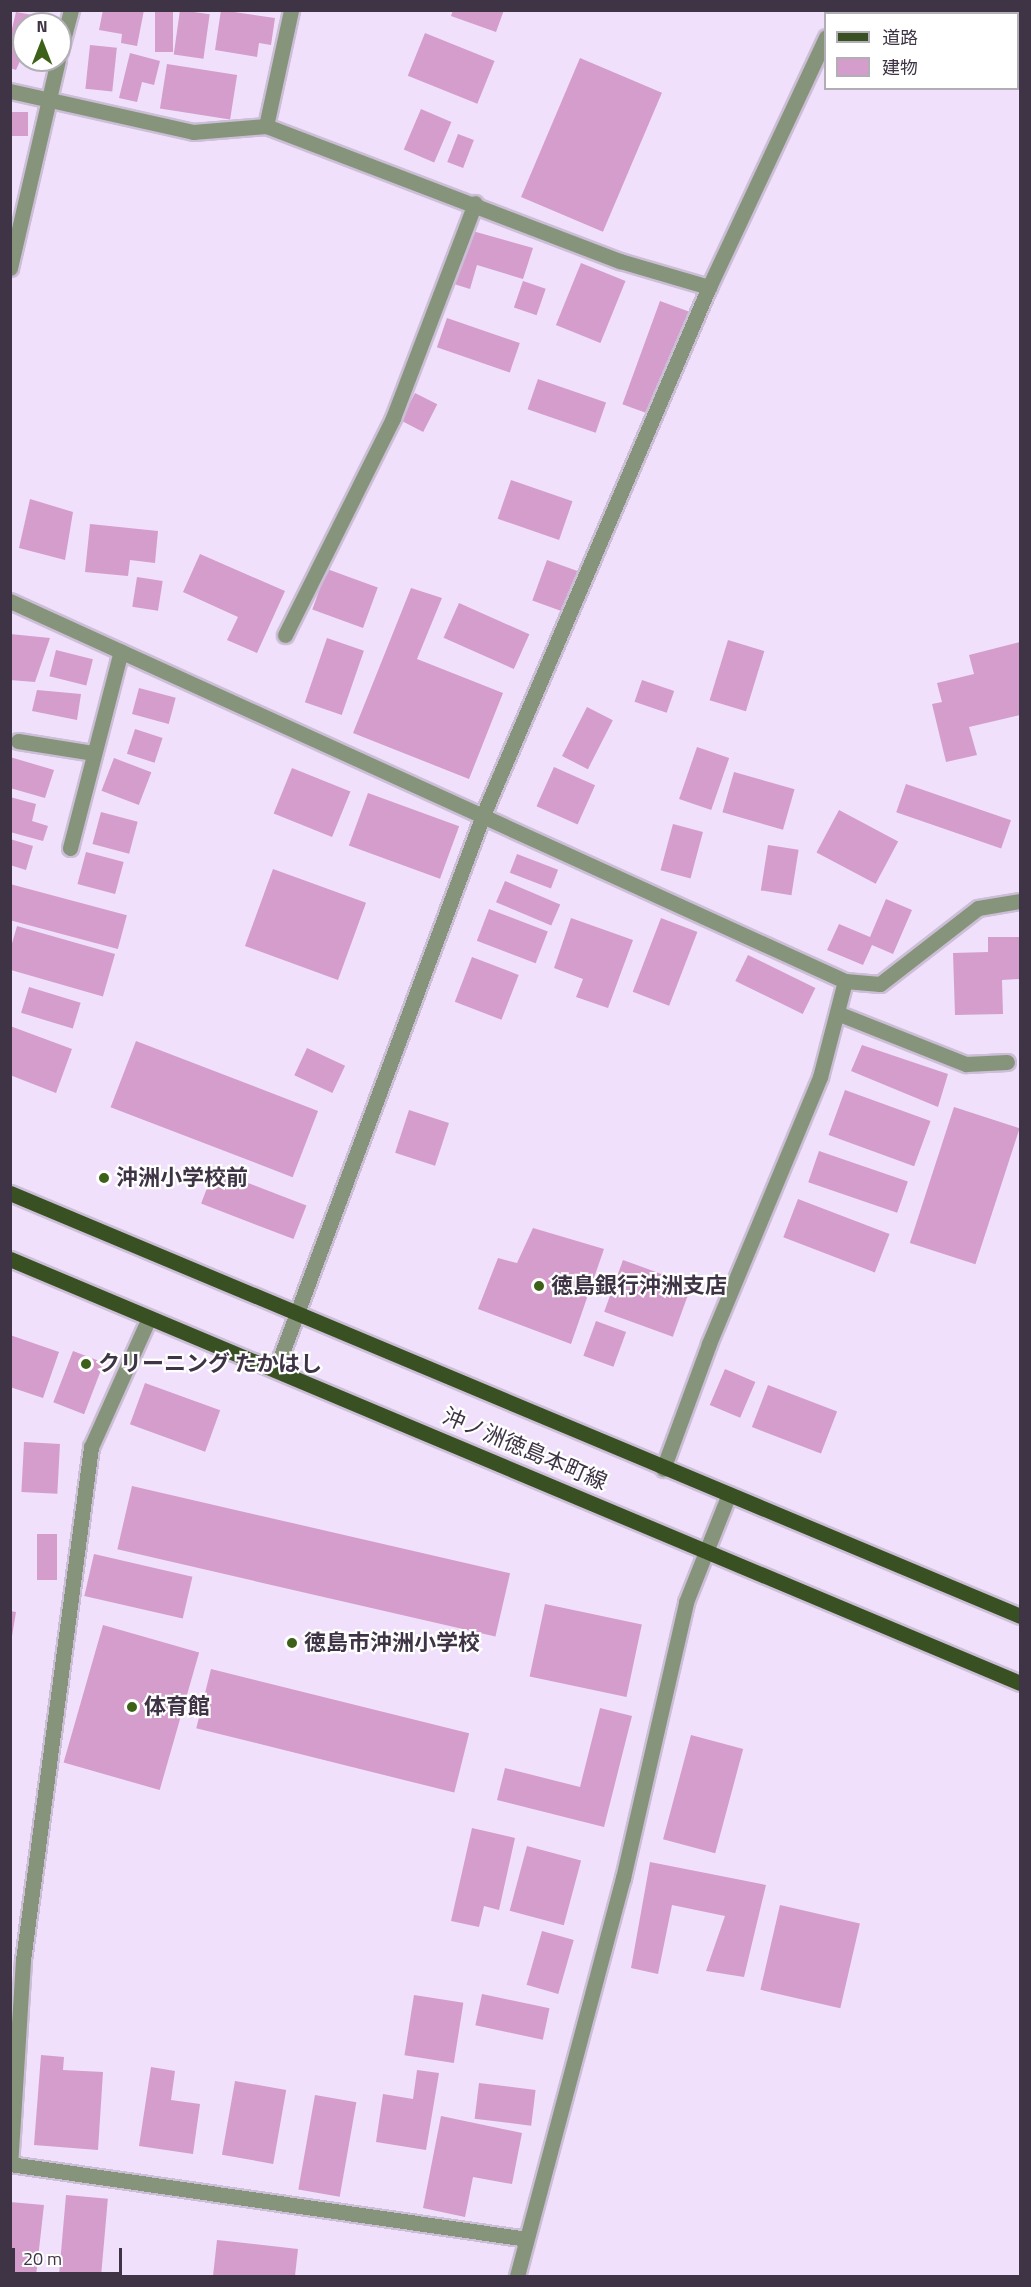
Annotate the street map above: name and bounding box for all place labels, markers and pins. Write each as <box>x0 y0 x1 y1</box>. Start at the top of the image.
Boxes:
place label: 沖洲小学校前 <box>116 1165 248 1191</box>
marker: 沖洲小学校前 <box>97 1171 111 1185</box>
place label: 徳島銀行沖洲支店 <box>551 1273 727 1299</box>
marker: 徳島銀行沖洲支店 <box>532 1279 546 1293</box>
place label: クリーニング たかはし <box>98 1351 323 1377</box>
marker: クリーニング たかはし <box>79 1357 93 1371</box>
place label: 徳島市沖洲小学校 <box>304 1630 480 1656</box>
marker: 徳島市沖洲小学校 <box>285 1636 299 1650</box>
place label: 体育館 <box>144 1694 210 1720</box>
marker: 体育館 <box>125 1700 139 1714</box>

